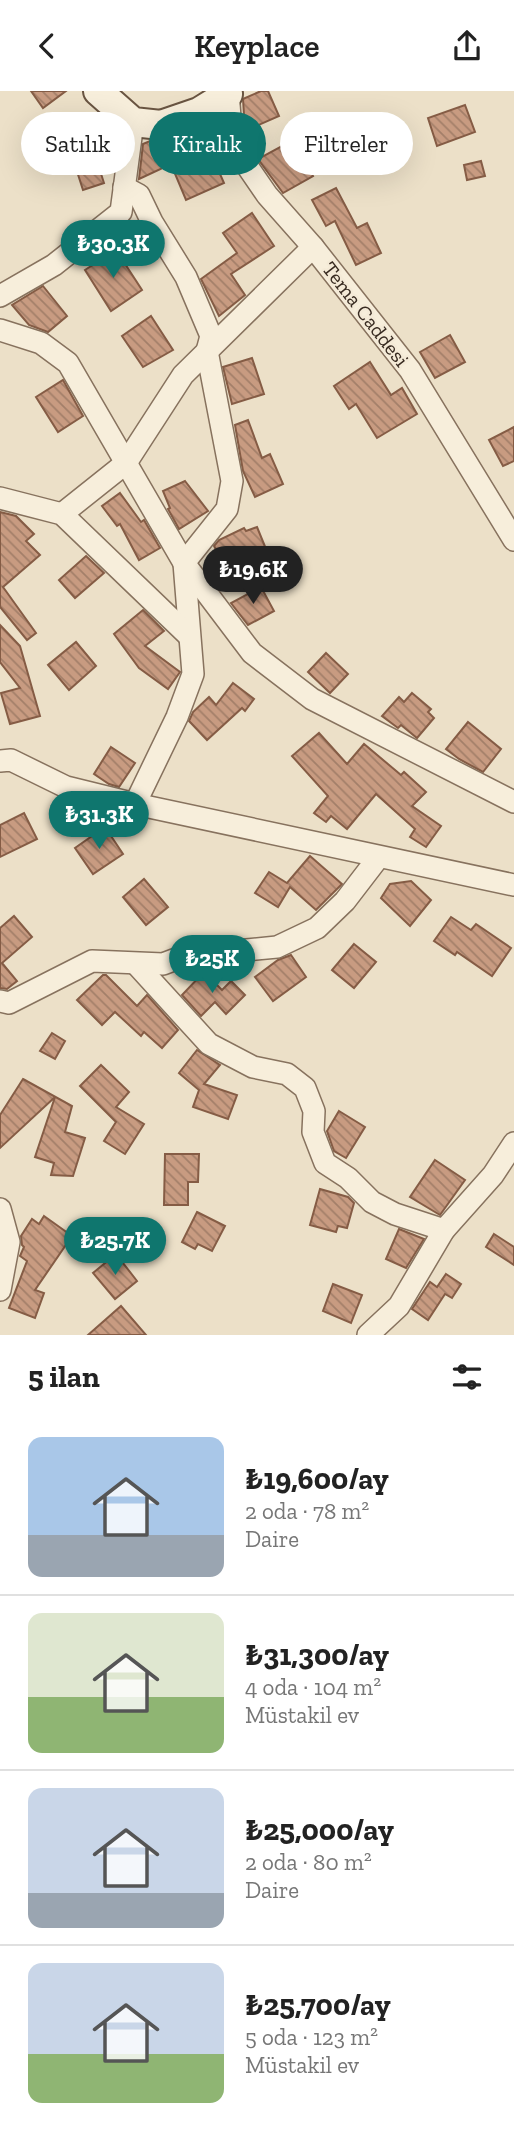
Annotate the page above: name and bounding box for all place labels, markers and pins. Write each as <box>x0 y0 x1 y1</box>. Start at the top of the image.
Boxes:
pin: ₺30.3K <box>56 221 170 280</box>
pin: ₺19.6K <box>196 547 310 606</box>
pin: ₺31.3K <box>42 791 156 851</box>
pin: ₺25K <box>171 935 253 995</box>
pin: ₺25.7K <box>58 1217 172 1277</box>

